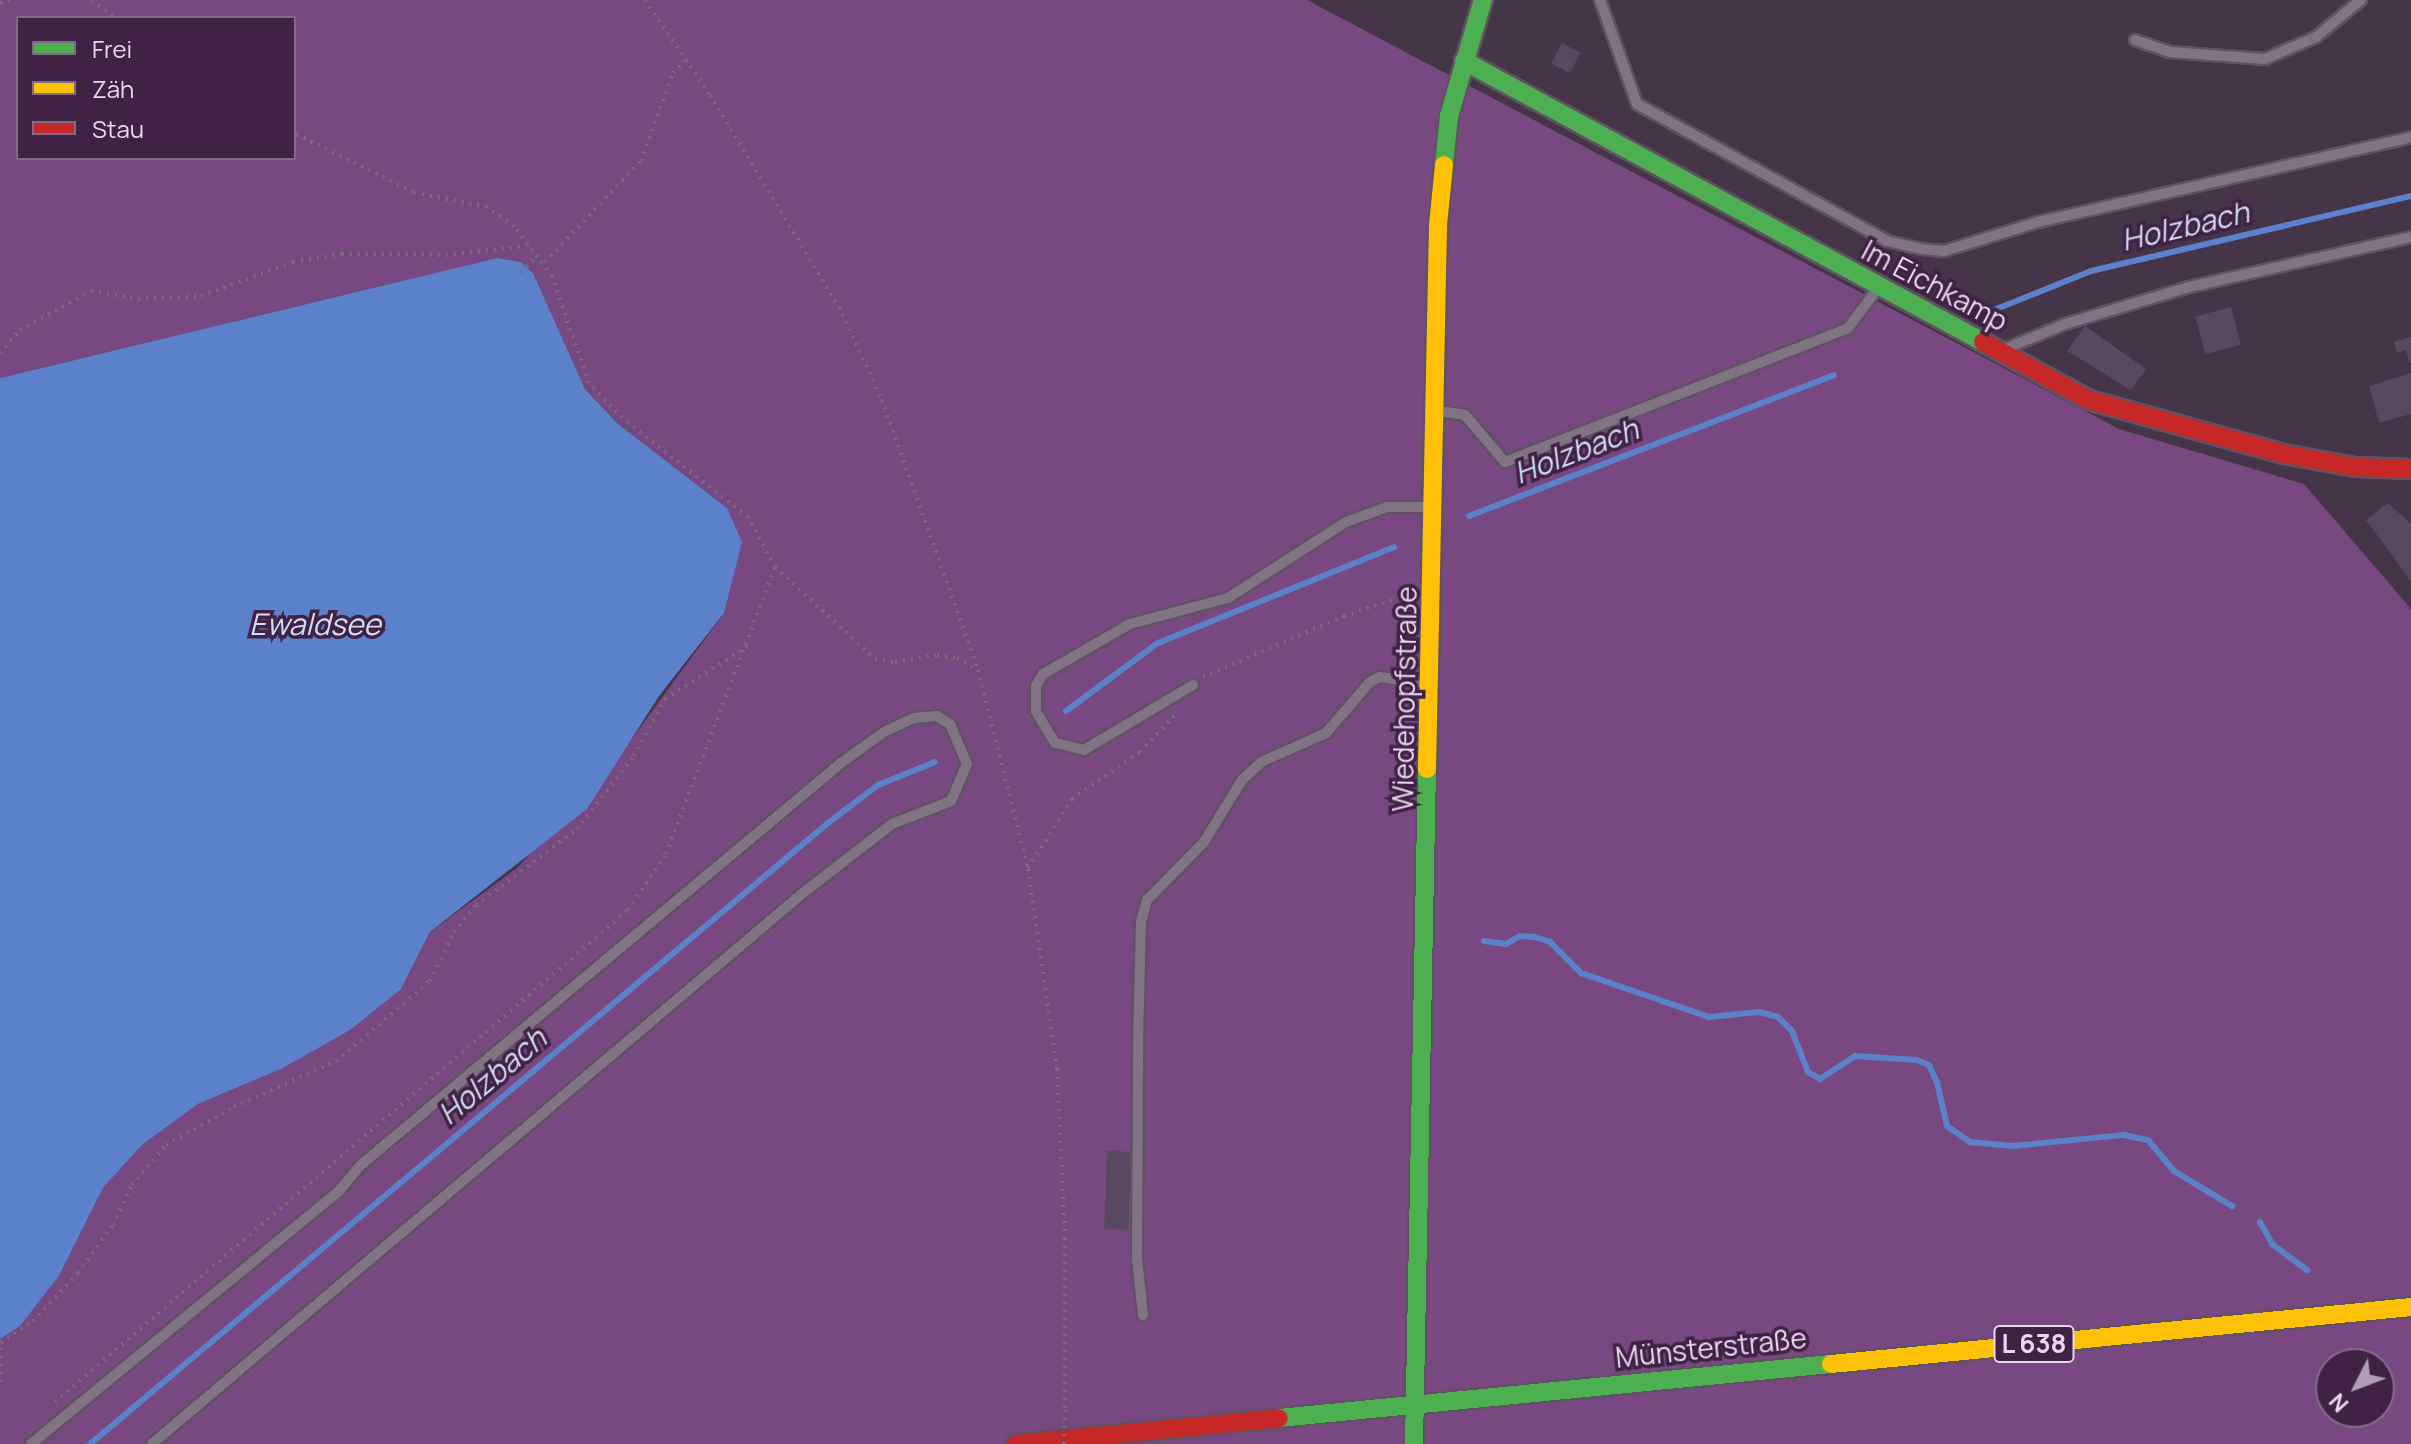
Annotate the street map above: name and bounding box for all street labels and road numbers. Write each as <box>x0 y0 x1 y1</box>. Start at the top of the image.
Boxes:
street label: Im Eichkamp <box>1856 233 2014 337</box>
street label: Wiedehopfstraße <box>1385 586 1423 812</box>
street label: Münsterstraße <box>1614 1320 1808 1374</box>
road number: L 638 <box>1992 1322 2076 1366</box>

